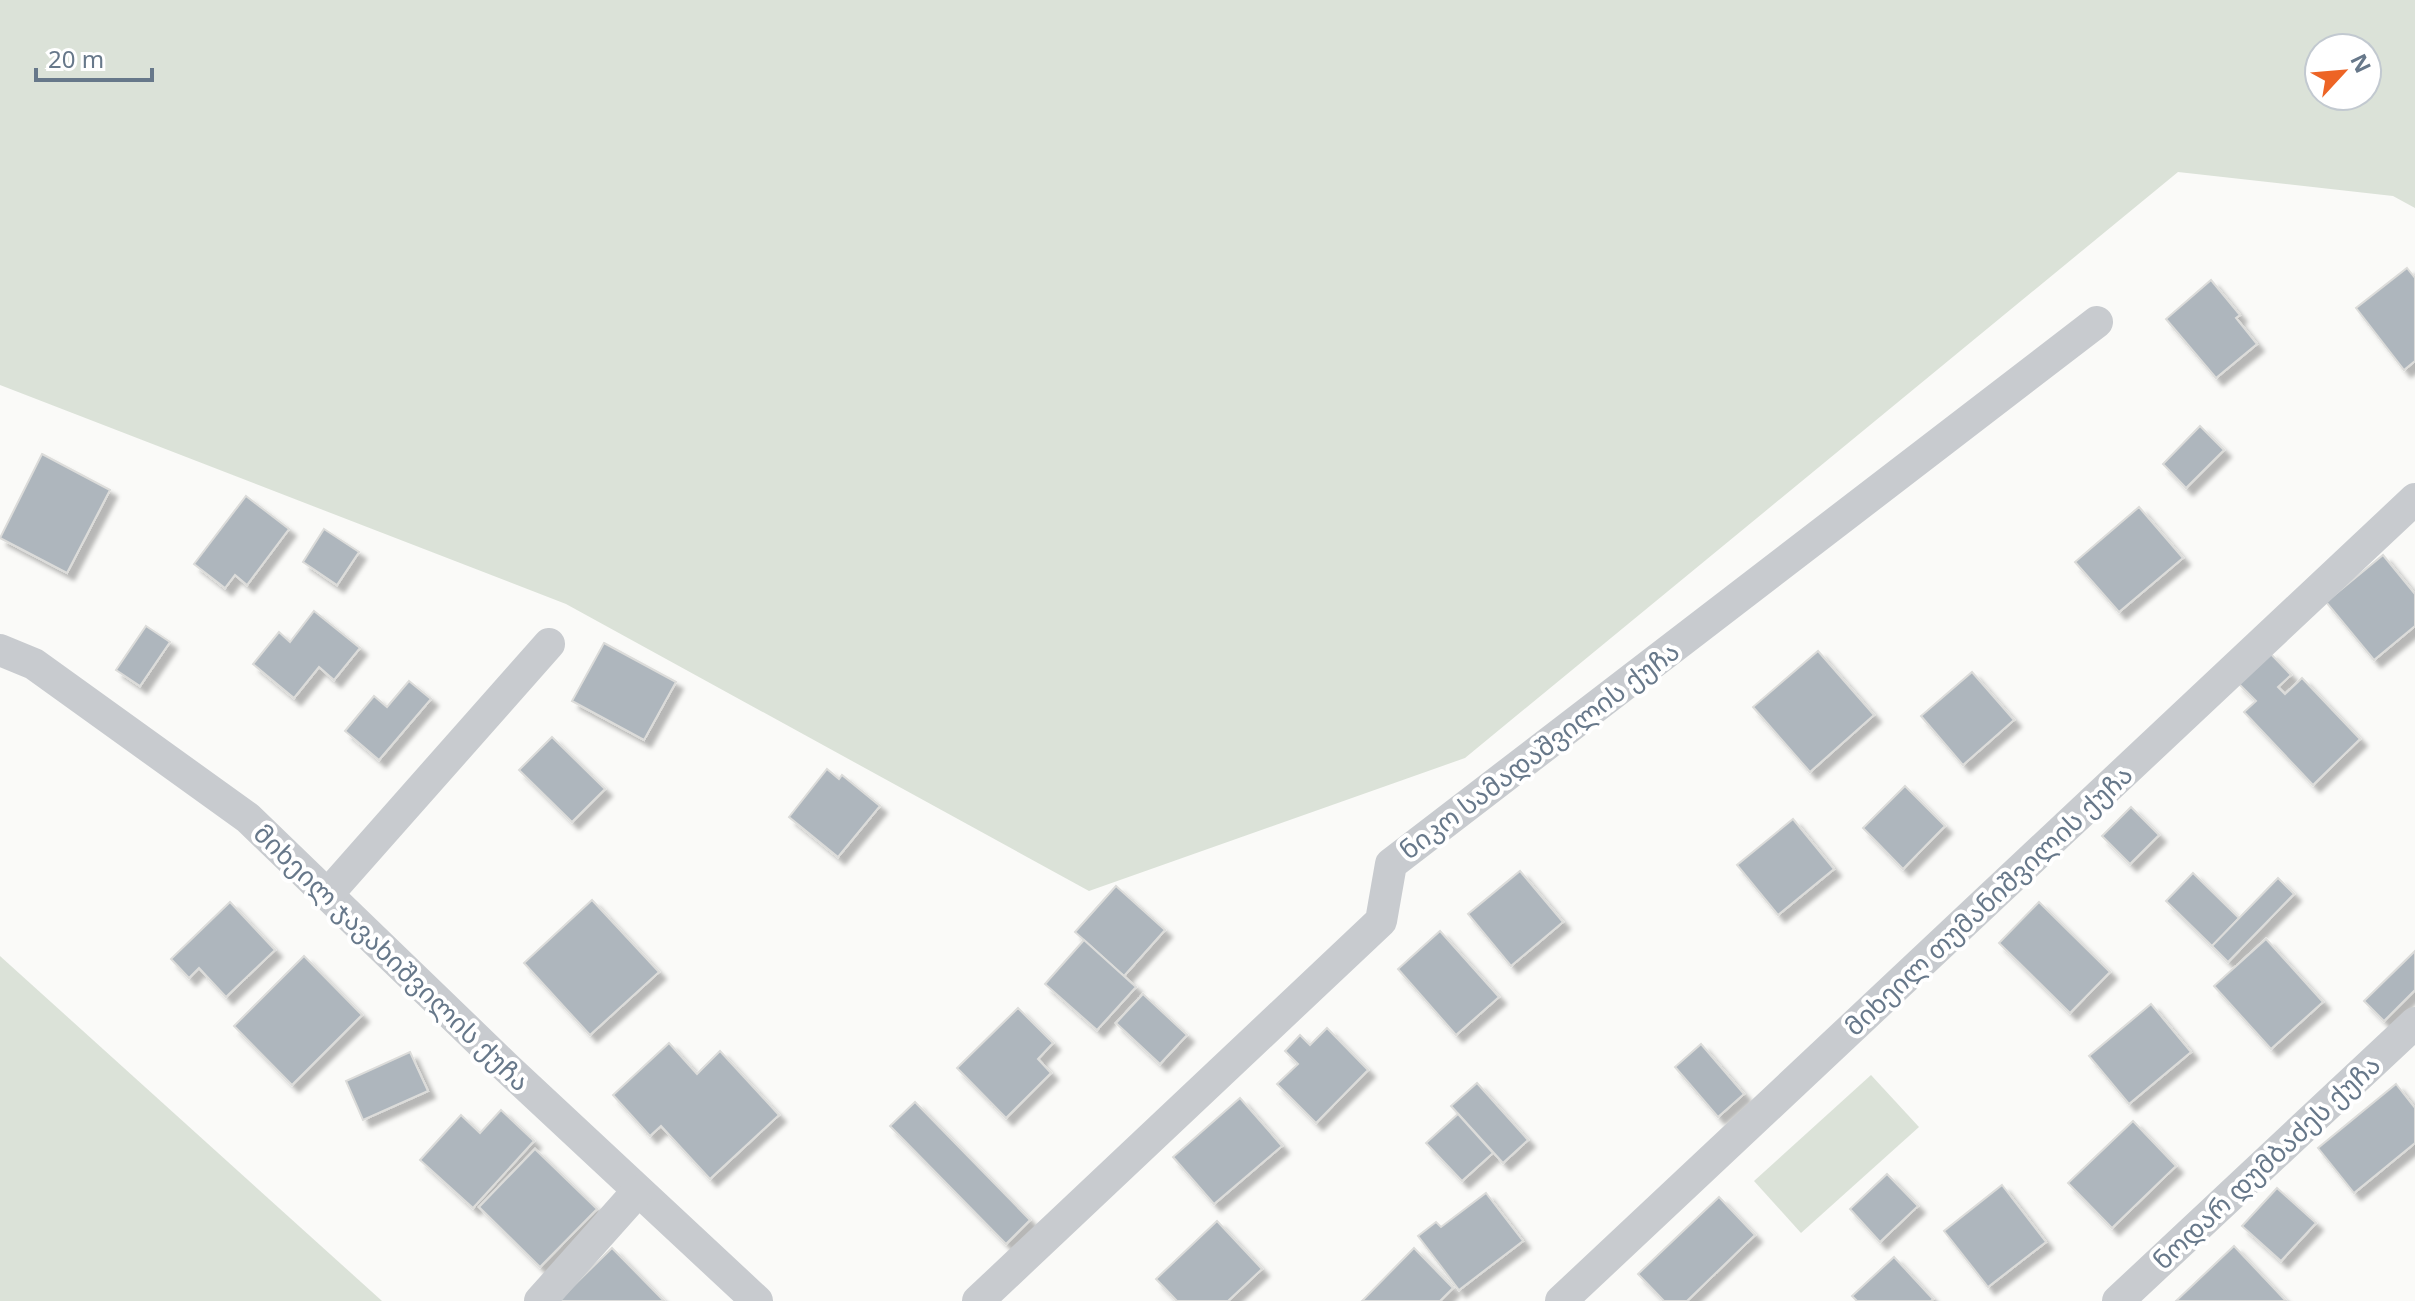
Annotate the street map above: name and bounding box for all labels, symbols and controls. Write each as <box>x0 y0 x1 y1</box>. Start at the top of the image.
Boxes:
scale bar <box>36 32 152 82</box>
north arrow <box>2303 32 2383 112</box>
text: 20 m <box>48 42 104 75</box>
text: N <box>2344 48 2379 77</box>
street label: ნიკო სამადაშვილის ქუჩა <box>1392 633 1686 867</box>
street label: მიხეილ თუმანიშვილის ქუჩა <box>1836 757 2140 1043</box>
street label: მიხეილ ჯავახიშვილის ქუჩა <box>246 815 538 1099</box>
street label: ნოდარ დუმბაძეს ქუჩა <box>2144 1047 2388 1277</box>

